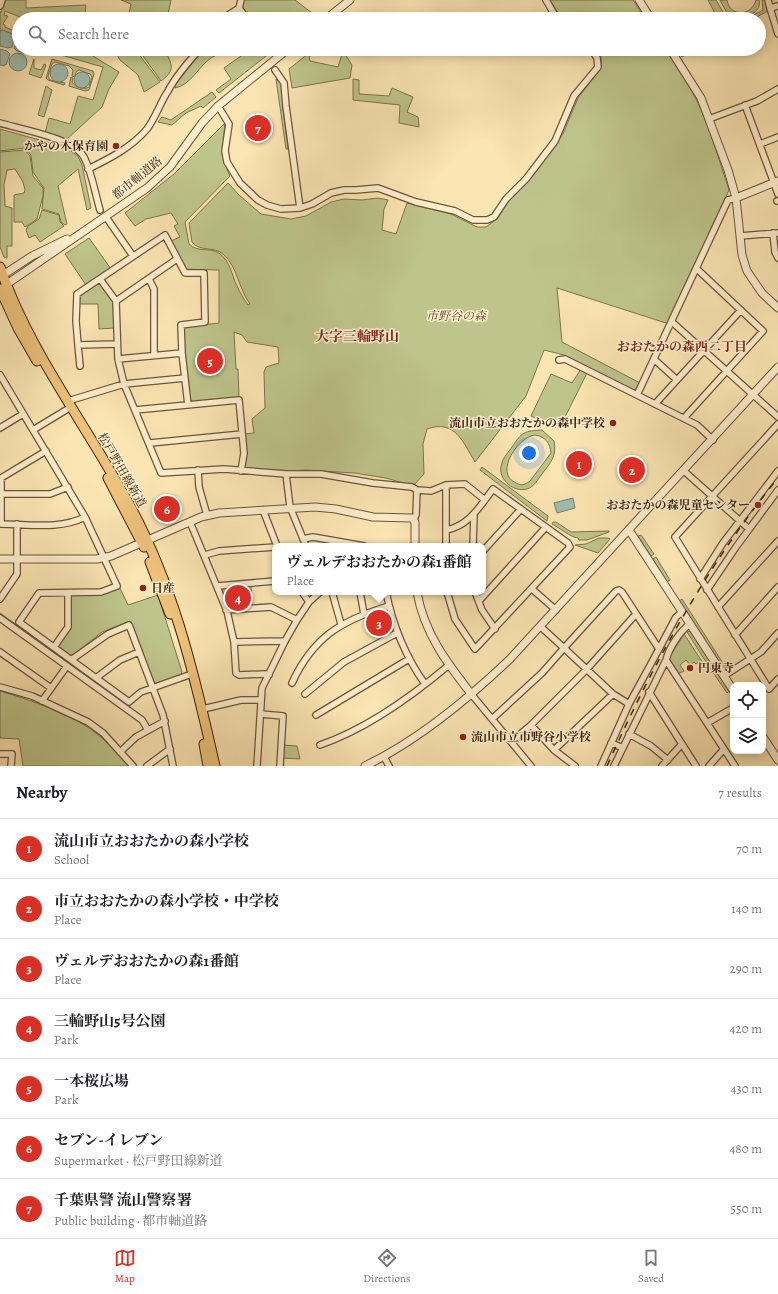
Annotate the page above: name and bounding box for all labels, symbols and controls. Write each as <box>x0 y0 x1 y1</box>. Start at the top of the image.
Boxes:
search box <box>12 12 766 56</box>
icon: search <box>26 23 48 45</box>
text: Search here <box>58 24 129 44</box>
pin: 7 <box>245 113 271 143</box>
place label: かやの木保育園 <box>24 138 108 154</box>
marker: かやの木保育園 <box>111 141 121 151</box>
street label: 都市軸道路 <box>109 153 165 203</box>
park label: 市野谷の森 <box>426 308 488 324</box>
district label: 大字三輪野山 <box>315 327 399 346</box>
district label: おおたかの森西二丁目 <box>617 338 747 355</box>
pin: 5 <box>197 346 223 376</box>
place label: 流山市立おおたかの森中学校 <box>449 415 605 431</box>
marker: 流山市立おおたかの森中学校 <box>608 418 618 428</box>
street label: 松戸野田線新道 <box>94 430 150 510</box>
your location <box>519 443 539 463</box>
pin: 1 <box>566 449 592 479</box>
pin: 2 <box>619 455 645 485</box>
pin: 6 <box>154 494 180 524</box>
place label: おおたかの森児童センター <box>606 497 750 513</box>
marker: おおたかの森児童センター <box>753 500 763 510</box>
popup <box>272 543 486 595</box>
text: ヴェルデおおたかの森1番館 <box>287 552 471 572</box>
text: Place <box>287 572 314 589</box>
place label: 日産 <box>151 580 175 596</box>
marker: 日産 <box>138 583 148 593</box>
pin: 4 <box>225 583 251 613</box>
pin: 3 <box>366 608 392 638</box>
place label: 円東寺 <box>698 660 734 676</box>
marker: 円東寺 <box>685 663 695 673</box>
map controls <box>730 682 766 754</box>
button: locate <box>730 682 766 718</box>
button: layers <box>730 718 766 754</box>
place label: 流山市立市野谷小学校 <box>471 729 591 745</box>
marker: 流山市立市野谷小学校 <box>458 732 468 742</box>
text: Nearby <box>16 781 67 804</box>
text: 7 results <box>718 784 762 801</box>
text: 流山市立おおたかの森小学校 <box>54 831 249 851</box>
text: 1 <box>27 840 31 857</box>
text: 70 m <box>736 840 762 857</box>
text: School <box>54 851 89 868</box>
text: 市立おおたかの森小学校・中学校 <box>54 891 279 911</box>
text: 2 <box>26 900 32 917</box>
text: 140 m <box>731 900 762 917</box>
text: Place <box>54 911 82 928</box>
text: ヴェルデおおたかの森1番館 <box>54 951 239 971</box>
text: 3 <box>26 960 32 977</box>
text: 290 m <box>730 960 762 977</box>
text: Place <box>54 971 82 988</box>
text: 三輪野山5号公園 <box>54 1011 165 1031</box>
text: 4 <box>26 1020 32 1037</box>
text: 420 m <box>730 1020 762 1037</box>
text: Park <box>54 1031 78 1048</box>
text: 一本桜広場 <box>54 1071 129 1091</box>
text: 5 <box>26 1080 32 1097</box>
text: 430 m <box>730 1080 762 1097</box>
text: Park <box>54 1091 78 1108</box>
text: セブン-イレブン <box>54 1130 163 1150</box>
text: 6 <box>26 1140 32 1157</box>
text: 480 m <box>729 1140 762 1157</box>
text: Supermarket · 松戸野田線新道 <box>54 1152 222 1169</box>
text: 千葉県警 流山警察署 <box>54 1190 192 1210</box>
text: 7 <box>26 1200 32 1217</box>
text: 550 m <box>731 1200 762 1217</box>
text: Public building · 都市軸道路 <box>54 1212 207 1229</box>
tab: Map <box>114 1247 136 1286</box>
tab: Directions <box>363 1247 411 1286</box>
tab: Saved <box>638 1247 664 1286</box>

